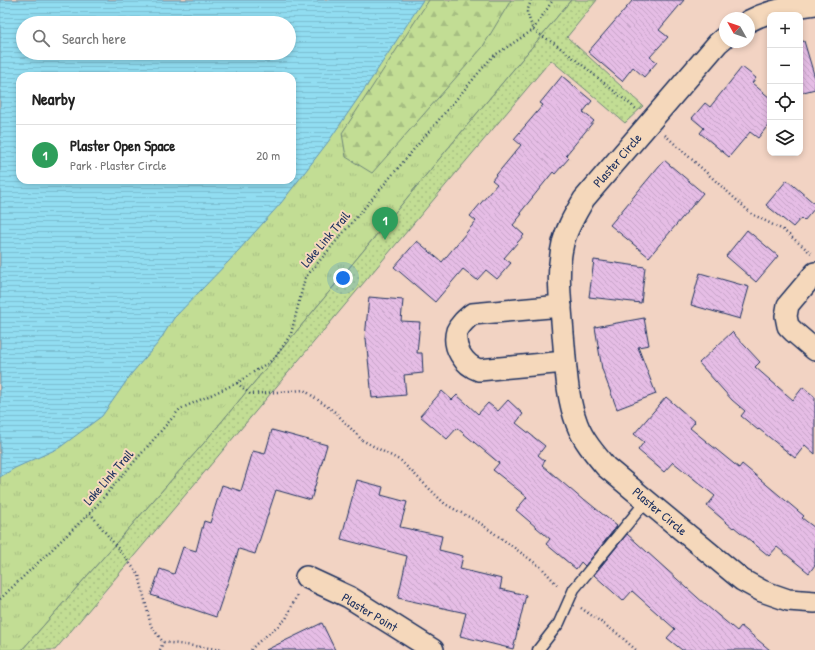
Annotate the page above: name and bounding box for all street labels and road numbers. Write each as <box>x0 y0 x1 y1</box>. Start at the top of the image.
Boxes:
street label: Plaster Circle <box>589 129 645 191</box>
street label: Lake Link Trail <box>296 207 354 271</box>
street label: Lake Link Trail <box>79 445 137 509</box>
street label: Plaster Circle <box>629 483 691 539</box>
street label: Plaster Point <box>339 588 402 636</box>

